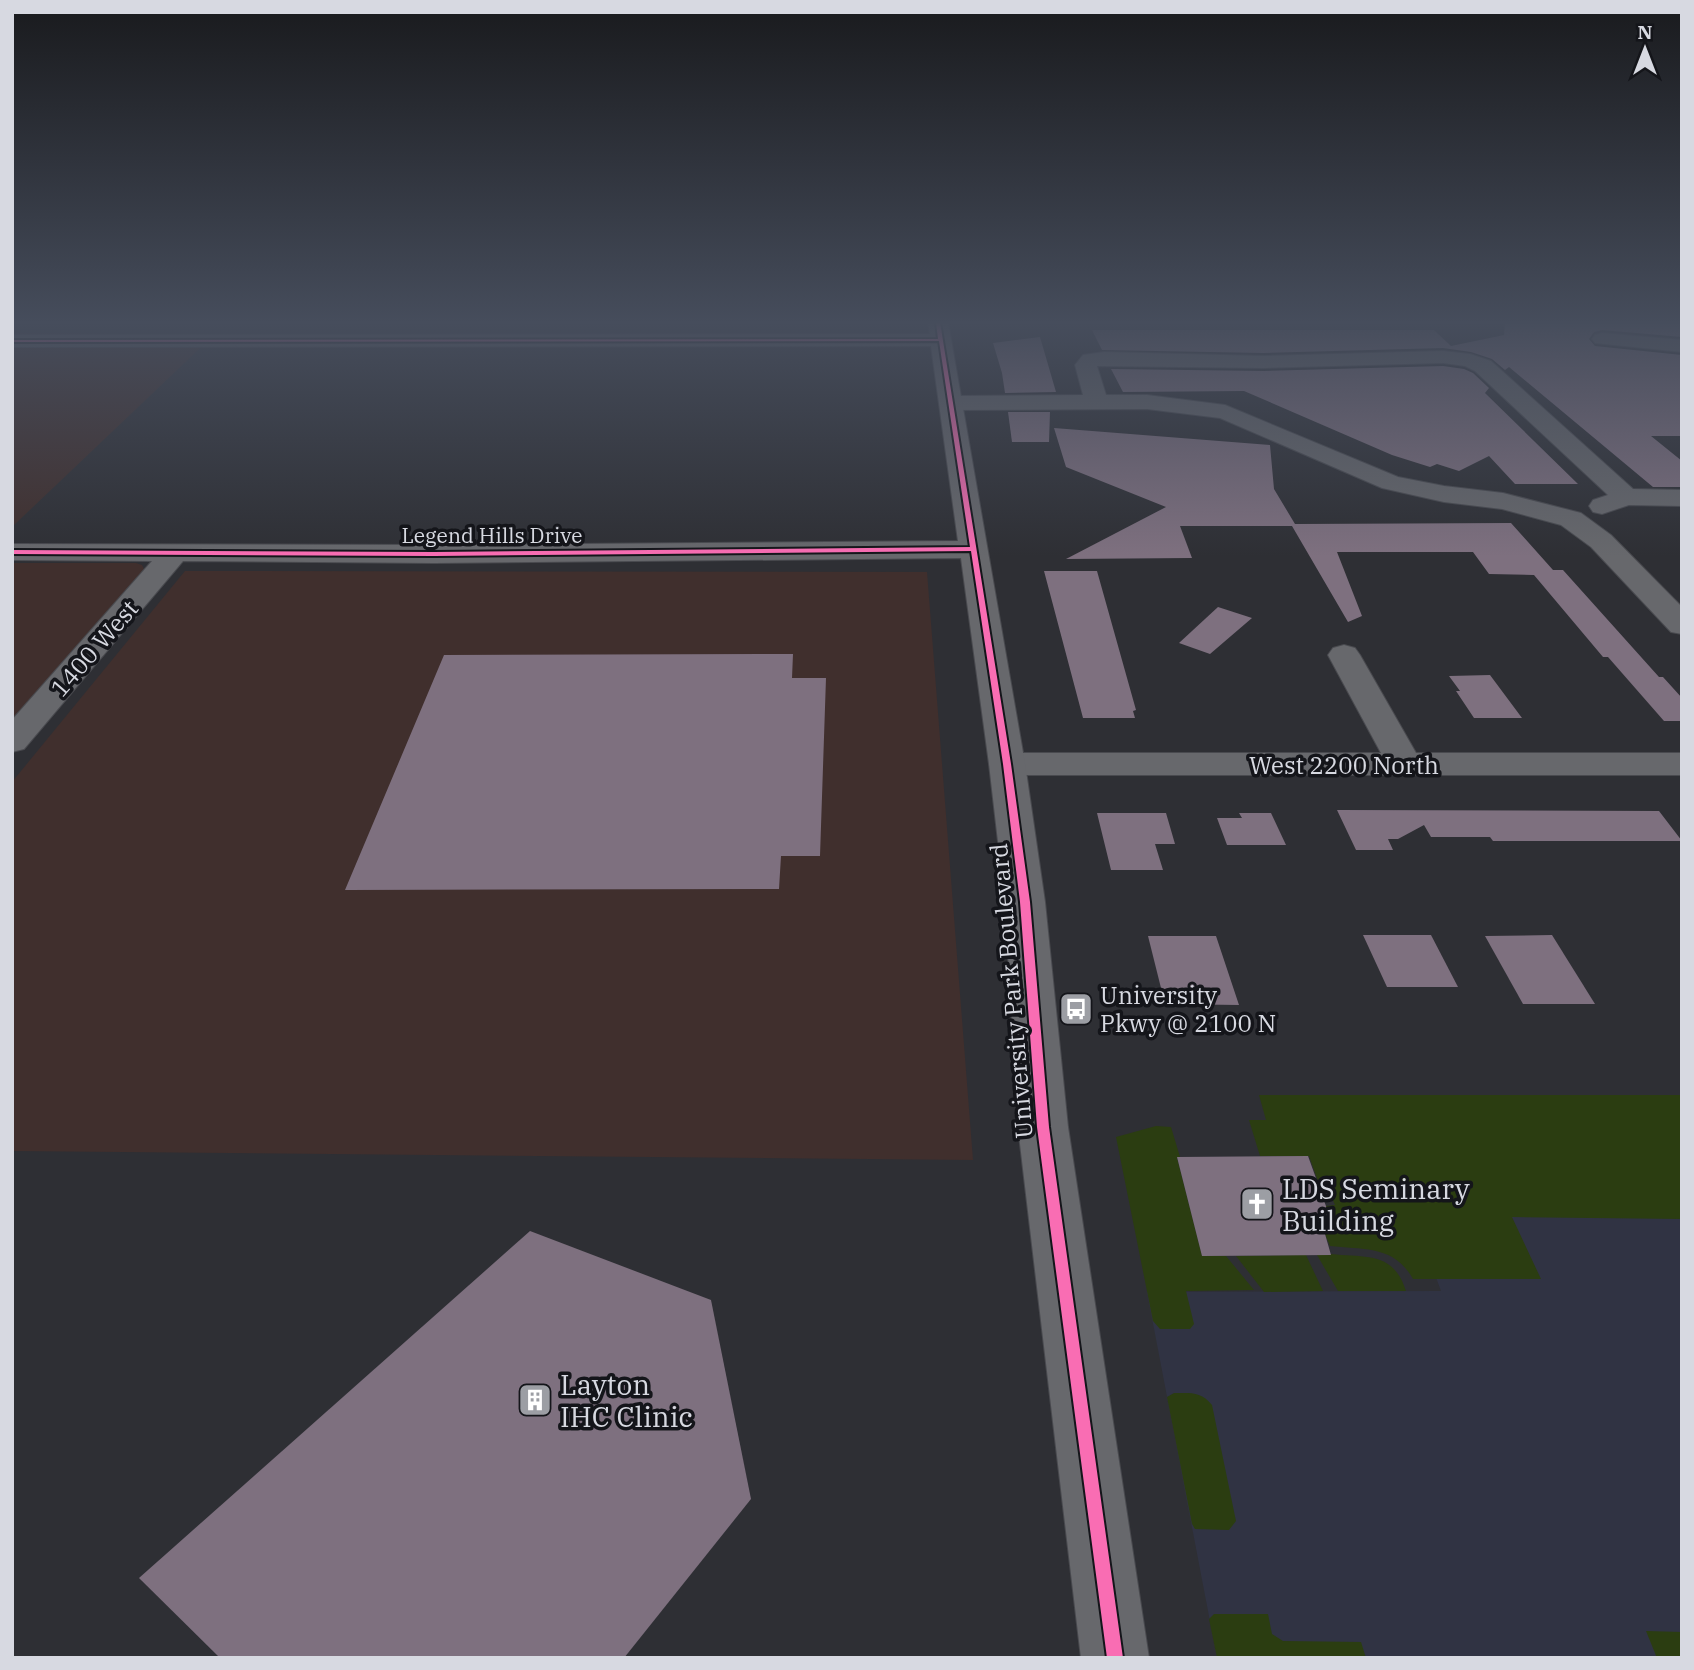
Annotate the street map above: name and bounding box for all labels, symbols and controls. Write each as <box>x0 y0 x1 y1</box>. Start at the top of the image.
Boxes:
north arrow <box>1610 14 1680 84</box>
text: N <box>1637 20 1653 44</box>
street label: Legend Hills Drive <box>401 521 583 549</box>
street label: 1400 West <box>43 593 145 703</box>
street label: West 2200 North <box>1249 749 1439 781</box>
street label: University Park Boulevard <box>982 842 1040 1140</box>
place label: University Pkwy @ 2100 N <box>1100 979 1276 1039</box>
bus stop icon: University Pkwy @ 2100 N <box>1057 990 1095 1028</box>
place label: LDS Seminary Building <box>1282 1170 1470 1239</box>
church icon: LDS Seminary Building <box>1238 1185 1276 1223</box>
place label: Layton IHC Clinic <box>560 1366 693 1435</box>
building icon: Layton IHC Clinic <box>516 1381 554 1419</box>

